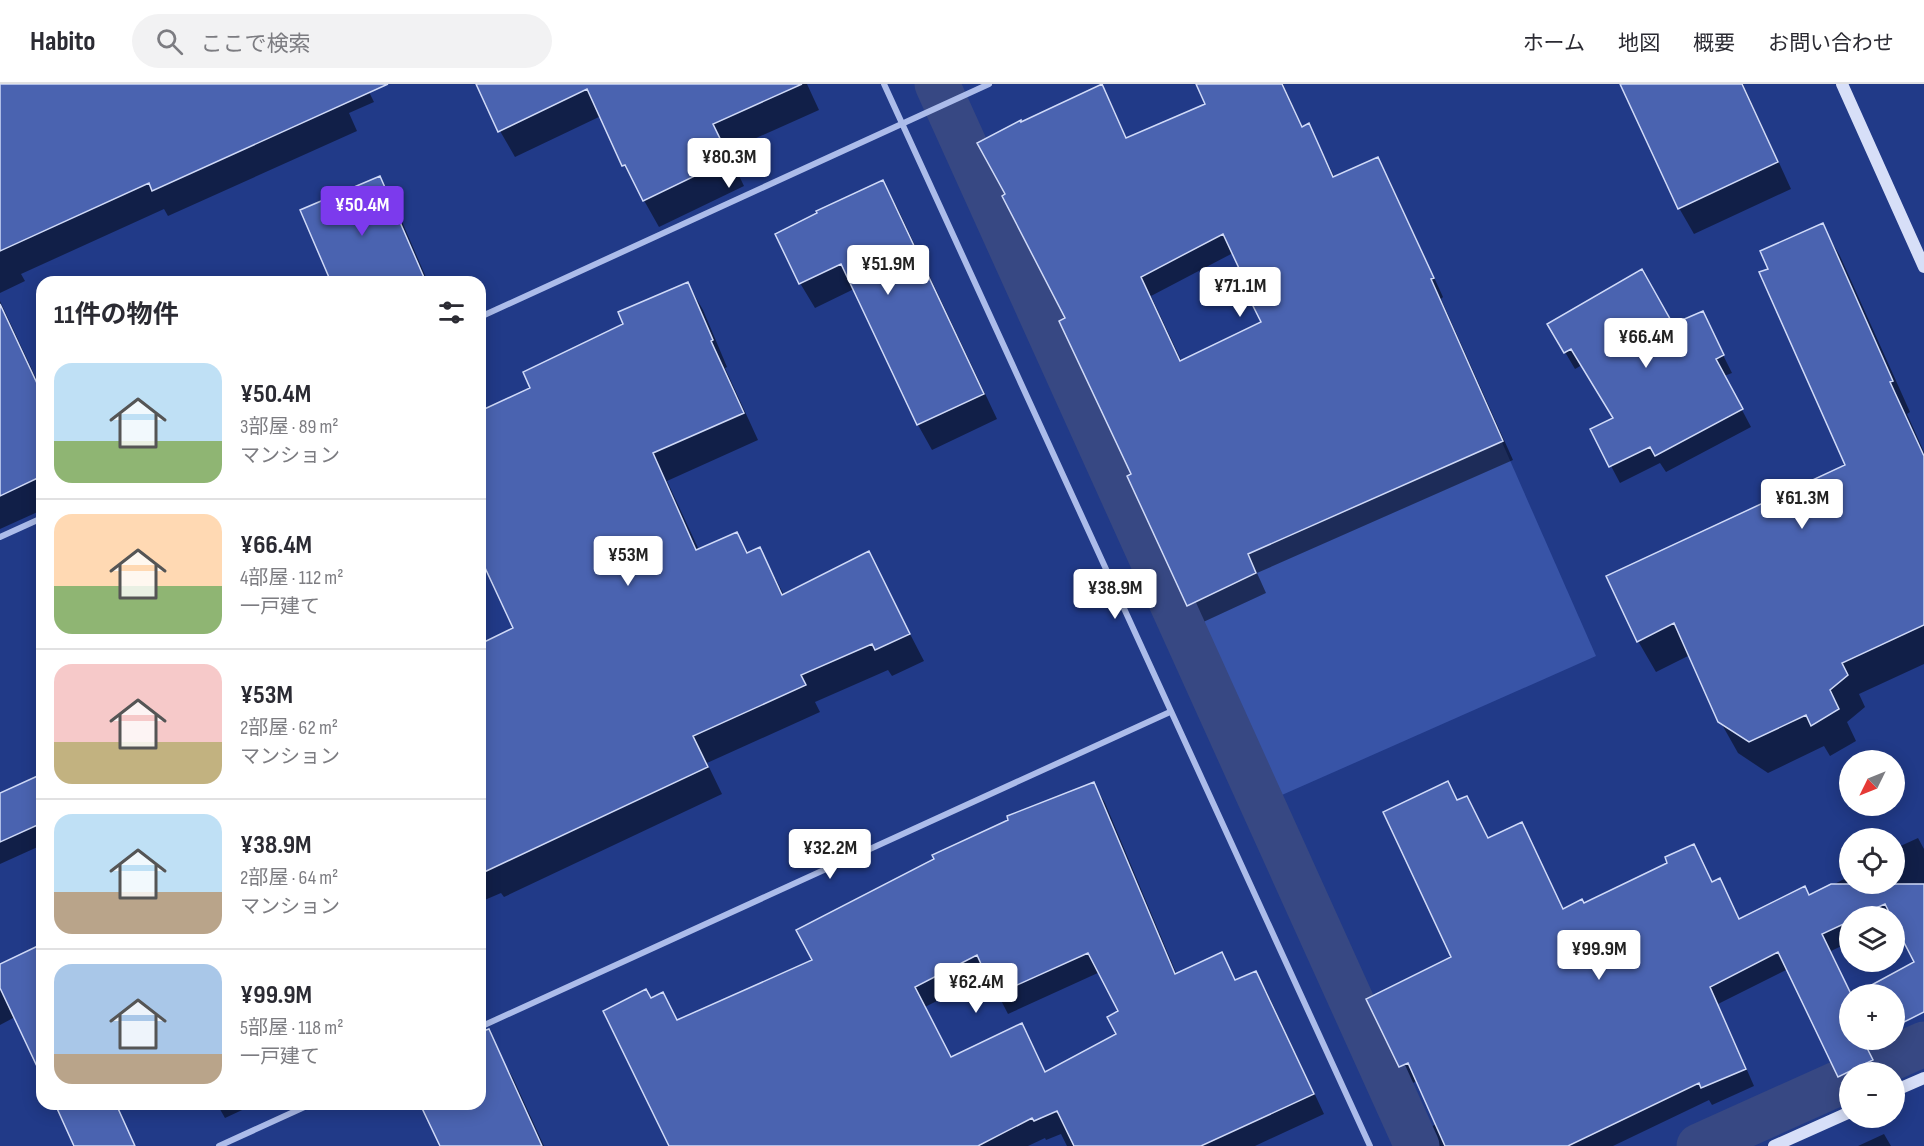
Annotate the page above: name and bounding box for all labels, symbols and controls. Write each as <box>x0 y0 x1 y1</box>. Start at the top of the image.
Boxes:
search box <box>132 14 552 68</box>
text: Habito <box>30 25 96 58</box>
icon: search <box>153 25 186 58</box>
text: ここで検索 <box>201 31 311 58</box>
text: ホーム <box>1523 31 1585 56</box>
text: 地図 <box>1618 31 1660 56</box>
text: 概要 <box>1693 31 1735 56</box>
text: お問い合わせ <box>1768 31 1894 56</box>
pin: ¥80.3M <box>680 138 778 189</box>
text: ¥80.3M <box>702 145 756 169</box>
pin: ¥50.4M <box>313 186 411 237</box>
text: ¥50.4M <box>335 193 389 217</box>
pin: ¥51.9M <box>839 245 937 296</box>
text: ¥51.9M <box>861 252 915 276</box>
pin: ¥71.1M <box>1191 267 1289 318</box>
text: ¥71.1M <box>1214 274 1266 298</box>
icon: filters <box>435 296 468 329</box>
text: 11件の物件 <box>54 300 178 331</box>
pin: ¥66.4M <box>1597 318 1695 369</box>
text: ¥66.4M <box>1618 325 1674 349</box>
text: ¥50.4M <box>240 379 311 410</box>
icon: home <box>102 387 174 459</box>
text: 3部屋 · 89 m² <box>240 415 339 439</box>
text: マンション <box>240 444 340 468</box>
pin: ¥61.3M <box>1753 479 1851 530</box>
text: ¥61.3M <box>1775 486 1829 510</box>
text: ¥66.4M <box>240 530 312 561</box>
pin: ¥53M <box>592 536 664 587</box>
icon: home <box>102 538 174 610</box>
text: ¥53M <box>608 543 648 567</box>
text: 4部屋 · 112 m² <box>240 566 343 590</box>
pin: ¥38.9M <box>1066 569 1164 620</box>
text: ¥38.9M <box>1088 576 1143 600</box>
text: 一戸建て <box>240 595 320 619</box>
text: ¥53M <box>240 680 293 711</box>
icon: home <box>102 688 174 760</box>
text: 2部屋 · 62 m² <box>240 716 338 740</box>
text: マンション <box>240 745 340 769</box>
north arrow <box>1839 750 1905 816</box>
map controls <box>1839 750 1905 1128</box>
button: locate <box>1839 828 1905 894</box>
pin: ¥32.2M <box>781 829 879 880</box>
text: ¥38.9M <box>240 830 312 861</box>
text: ¥32.2M <box>803 836 857 860</box>
icon: home <box>102 838 174 910</box>
text: 2部屋 · 64 m² <box>240 866 338 890</box>
text: マンション <box>240 895 340 919</box>
button: layers <box>1839 906 1905 972</box>
pin: ¥99.9M <box>1550 930 1648 981</box>
text: ¥99.9M <box>1571 937 1627 961</box>
pin: ¥62.4M <box>927 963 1025 1014</box>
text: ¥62.4M <box>948 970 1004 994</box>
text: ¥99.9M <box>240 980 312 1011</box>
button: + <box>1839 984 1905 1050</box>
icon: home <box>102 988 174 1060</box>
text: 5部屋 · 118 m² <box>240 1016 343 1040</box>
text: 一戸建て <box>240 1045 320 1069</box>
button: − <box>1839 1062 1905 1128</box>

